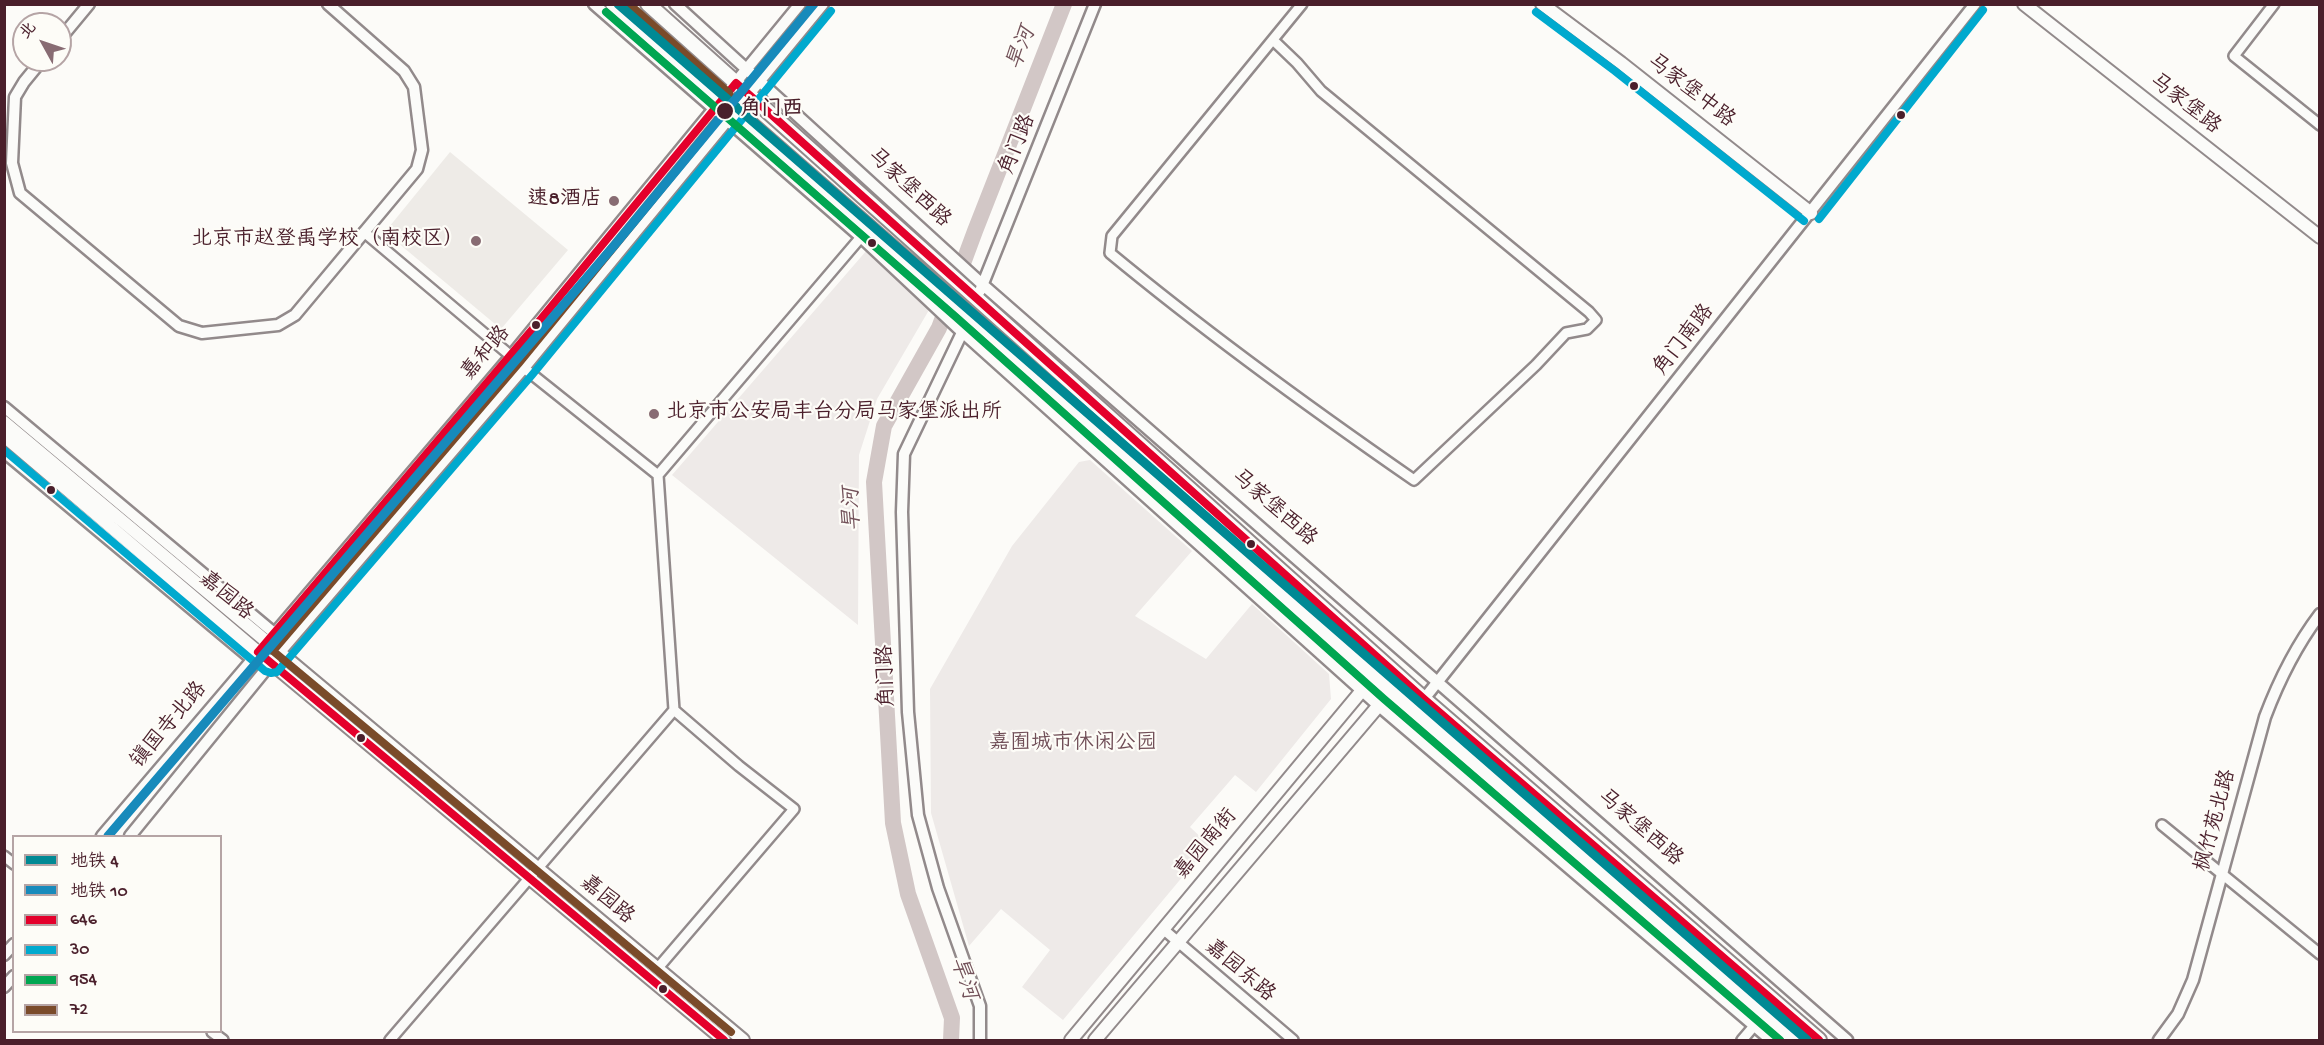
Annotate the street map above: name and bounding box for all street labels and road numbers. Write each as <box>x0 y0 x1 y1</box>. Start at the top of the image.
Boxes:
street label: 马家堡中路 <box>1641 50 1739 134</box>
street label: 马家堡路 <box>2143 69 2225 141</box>
street label: 角门路 <box>996 111 1042 179</box>
street label: 马家堡西路 <box>861 144 955 234</box>
street label: 角门南路 <box>1649 300 1721 382</box>
street label: 嘉和路 <box>457 322 517 386</box>
street label: 马家堡西路 <box>1225 465 1321 553</box>
street label: 嘉园路 <box>193 567 257 627</box>
street label: 角门路 <box>874 644 902 708</box>
street label: 镇国寺北路 <box>127 678 213 774</box>
street label: 枫竹苑北路 <box>2191 767 2243 875</box>
street label: 马家堡西路 <box>1591 785 1687 873</box>
street label: 嘉园南街 <box>1170 805 1244 885</box>
street label: 嘉园路 <box>574 871 638 931</box>
street label: 嘉园东路 <box>1199 935 1279 1009</box>

